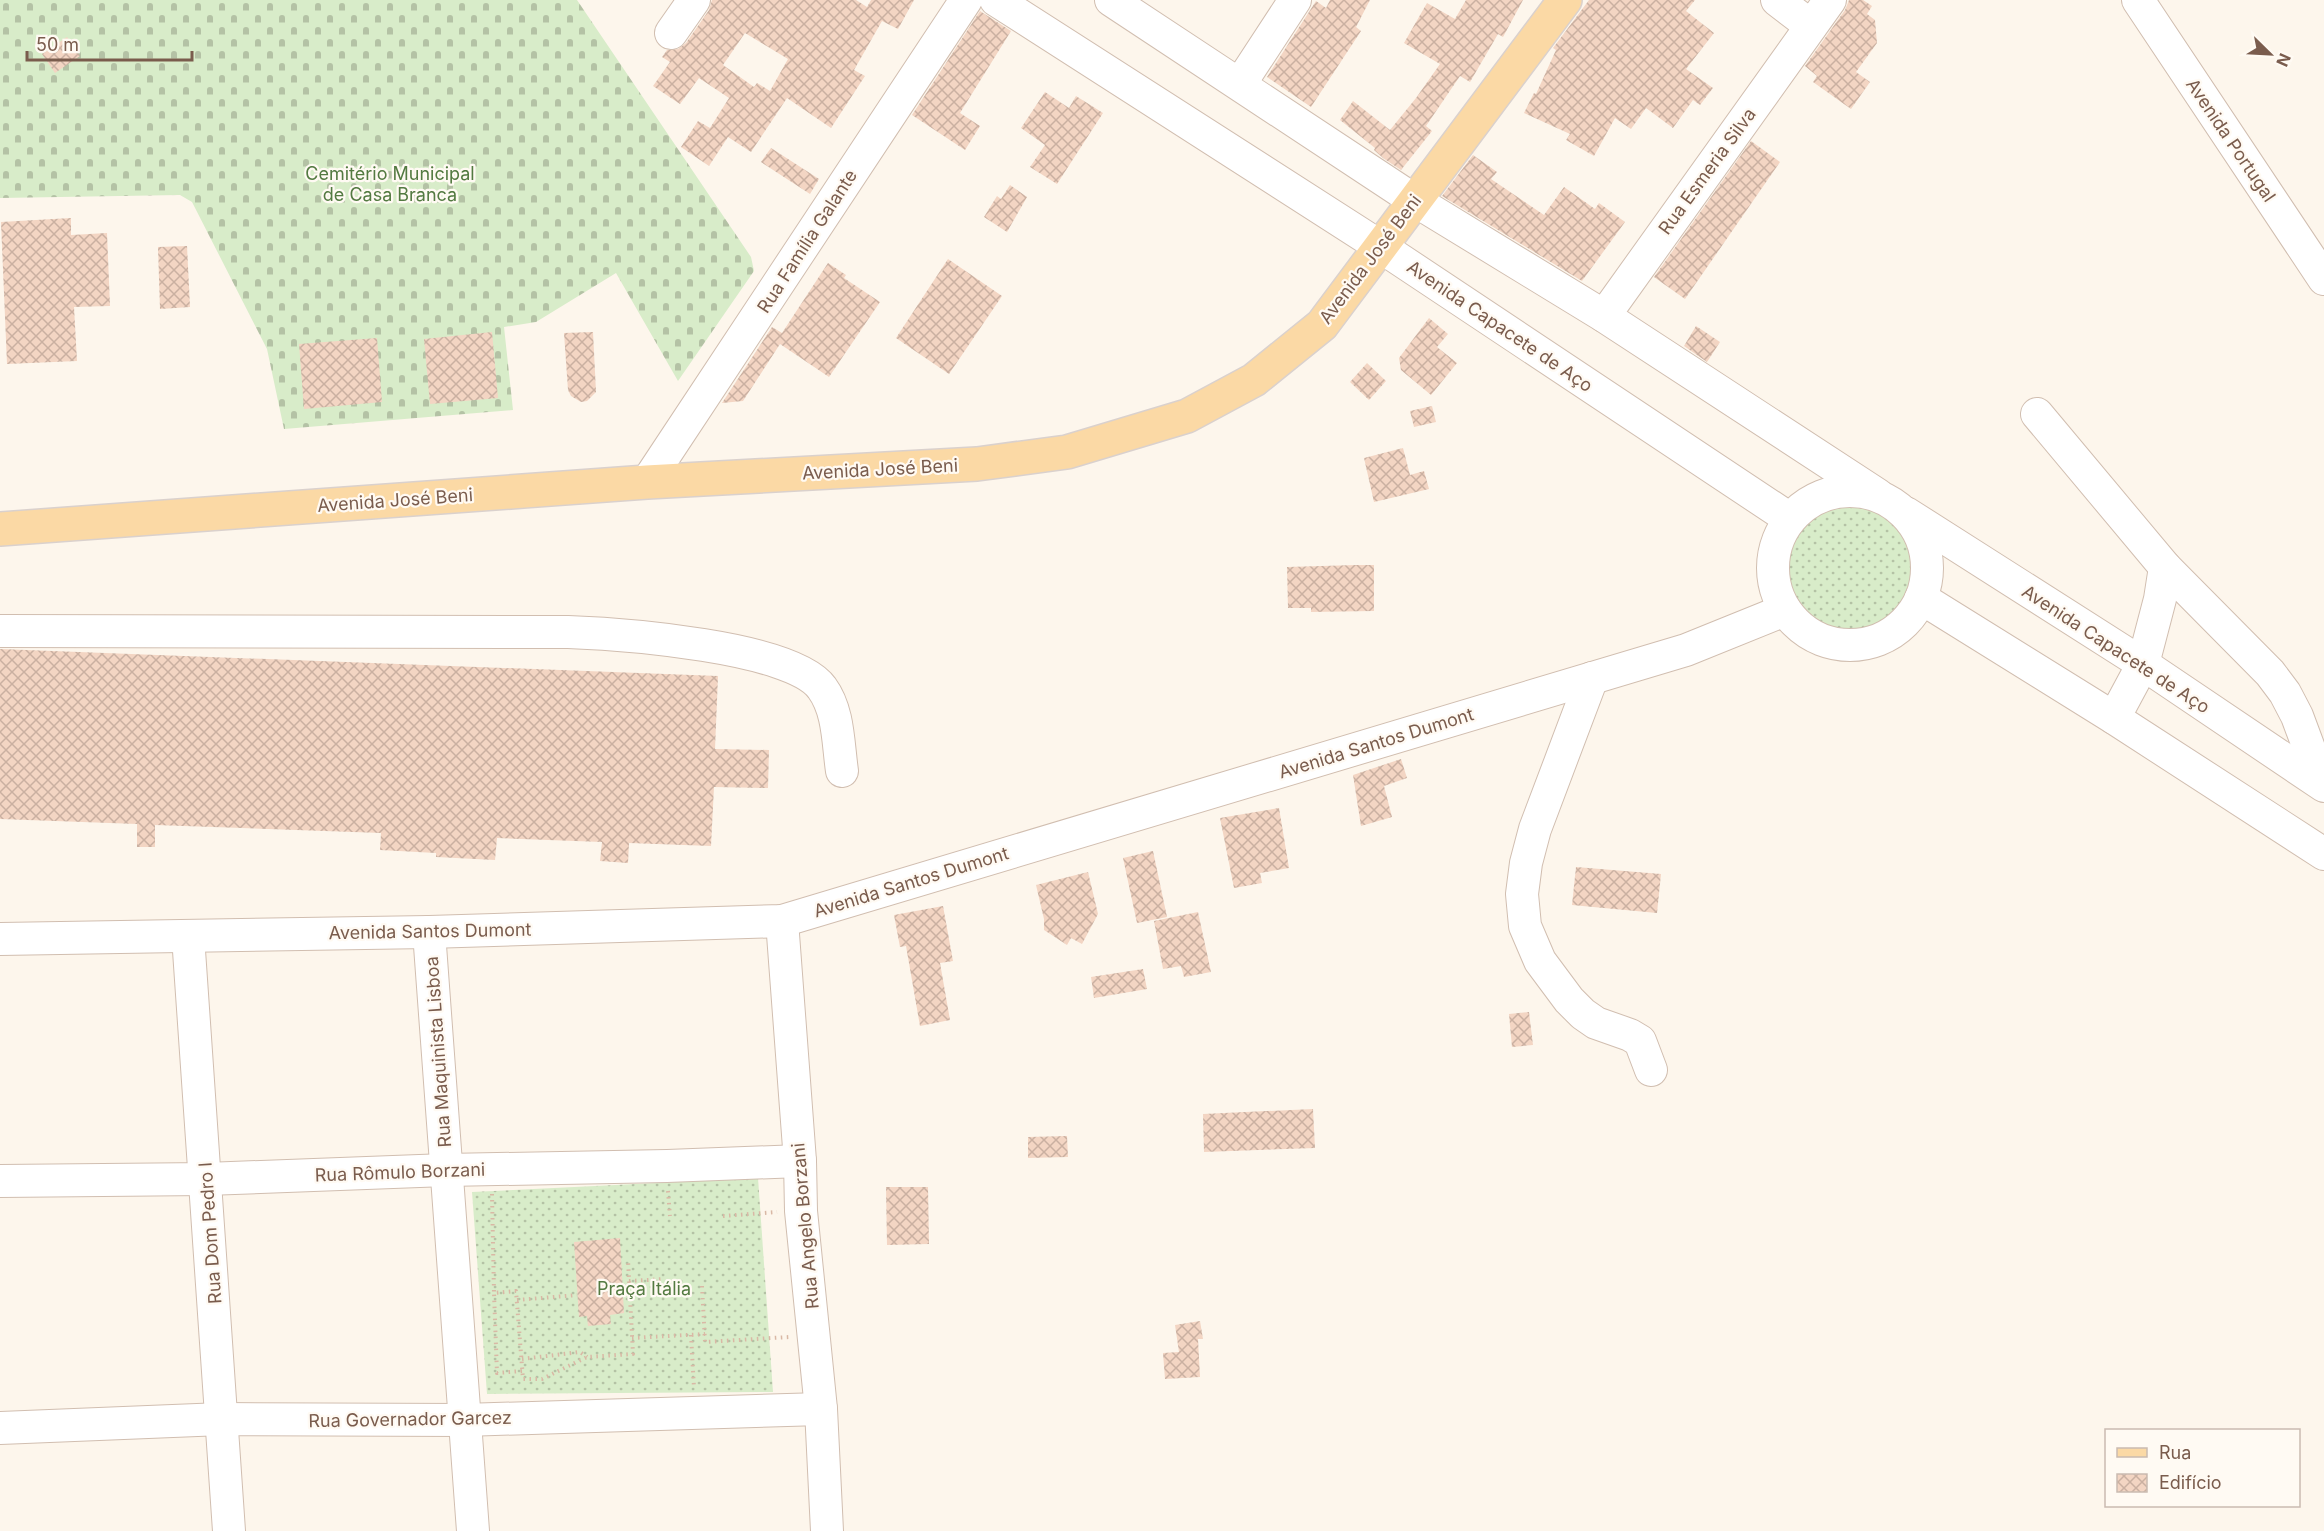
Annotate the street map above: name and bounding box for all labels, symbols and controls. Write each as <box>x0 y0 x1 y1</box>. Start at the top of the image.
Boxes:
scale bar <box>27 24 192 62</box>
north arrow <box>2240 24 2300 84</box>
text: 50 m <box>36 34 79 55</box>
text: N <box>2272 50 2295 70</box>
street label: Avenida Portugal <box>2182 74 2280 206</box>
street label: Rua Esmeria Silva <box>1654 104 1760 238</box>
park label: Cemitério Municipal de Casa Branca <box>305 163 475 205</box>
street label: Rua Família Galante <box>753 165 861 317</box>
street label: Avenida José Beni <box>1315 190 1425 328</box>
street label: Avenida Capacete de Aço <box>1403 256 1597 396</box>
street label: Avenida José Beni <box>802 454 958 484</box>
street label: Avenida José Beni <box>316 484 474 516</box>
street label: Avenida Capacete de Aço <box>2018 580 2214 718</box>
street label: Avenida Santos Dumont <box>1276 703 1476 783</box>
street label: Avenida Santos Dumont <box>811 842 1011 922</box>
street label: Avenida Santos Dumont <box>328 919 532 943</box>
street label: Rua Maquinista Lisboa <box>421 956 455 1148</box>
street label: Rua Angelo Borzani <box>787 1142 823 1310</box>
street label: Rua Rômulo Borzani <box>314 1159 486 1185</box>
street label: Rua Dom Pedro I <box>195 1161 225 1305</box>
park label: Praça Itália <box>597 1278 691 1299</box>
street label: Rua Governador Garcez <box>308 1407 512 1431</box>
legend <box>2105 1429 2300 1507</box>
text: Rua <box>2159 1442 2191 1463</box>
text: Edifício <box>2159 1472 2222 1493</box>

